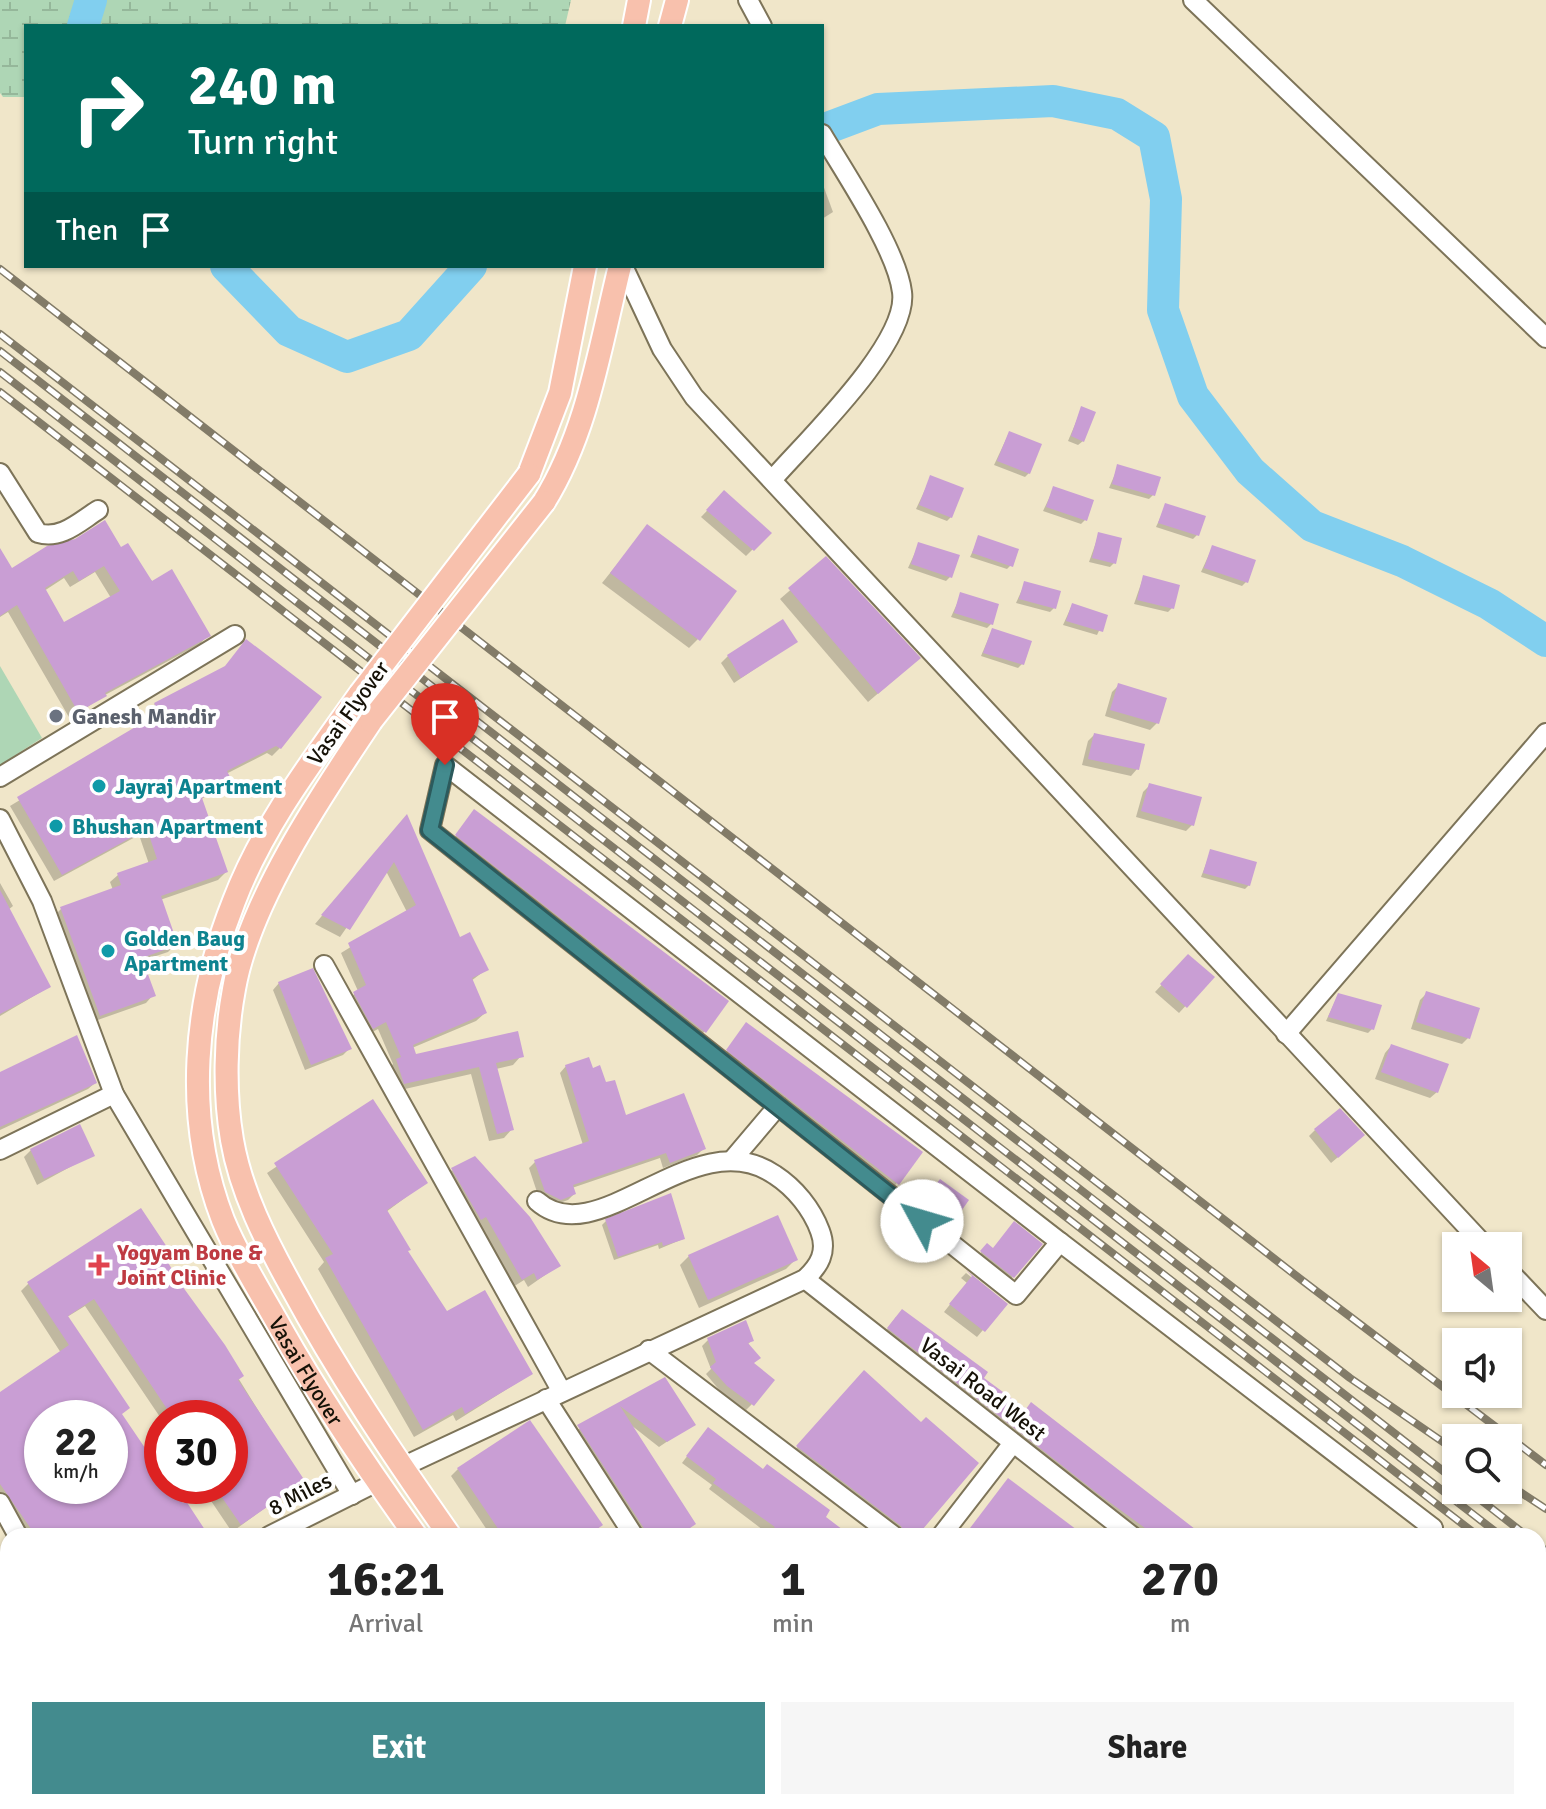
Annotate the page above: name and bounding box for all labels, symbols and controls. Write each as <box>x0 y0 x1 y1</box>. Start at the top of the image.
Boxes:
text: 240 m <box>188 51 336 120</box>
icon: right <box>56 56 160 160</box>
text: Turn right <box>188 120 338 165</box>
icon: arrive <box>134 208 178 252</box>
text: Then <box>56 212 118 249</box>
street label: Vasai Flyover <box>301 656 395 770</box>
pin <box>411 683 479 765</box>
icon: arrive <box>423 695 467 739</box>
place label: Ganesh Mandir <box>72 703 216 730</box>
marker: Ganesh Mandir <box>47 707 65 725</box>
place label: Jayraj Apartment <box>115 773 282 800</box>
marker: Jayraj Apartment <box>90 777 108 795</box>
place label: Bhushan Apartment <box>72 813 263 840</box>
marker: Bhushan Apartment <box>47 817 65 835</box>
place label: Golden Baug Apartment <box>124 925 245 977</box>
marker: Golden Baug Apartment <box>99 942 117 960</box>
position arrow <box>880 1179 964 1263</box>
north arrow <box>1442 1232 1522 1312</box>
map controls <box>1442 1232 1522 1504</box>
place label: Yogyam Bone & Joint Clinic <box>116 1239 263 1291</box>
marker: Yogyam Bone & Joint Clinic <box>88 1254 110 1276</box>
street label: Vasai Flyover <box>263 1312 349 1430</box>
button: sound <box>1442 1328 1522 1408</box>
street label: Vasai Road West <box>915 1331 1052 1447</box>
speed limit sign: 30 <box>144 1400 248 1504</box>
text: 22 <box>54 1417 98 1467</box>
button: search <box>1442 1424 1522 1504</box>
text: km/h <box>53 1459 99 1484</box>
street label: 8 Miles <box>264 1467 336 1521</box>
text: 16:21 <box>327 1550 445 1609</box>
text: 1 <box>780 1550 806 1609</box>
text: 270 <box>1141 1550 1219 1609</box>
text: Arrival <box>349 1608 423 1640</box>
text: min <box>772 1608 814 1640</box>
text: m <box>1170 1608 1190 1640</box>
button: Exit <box>32 1702 765 1794</box>
button: Share <box>781 1702 1514 1794</box>

